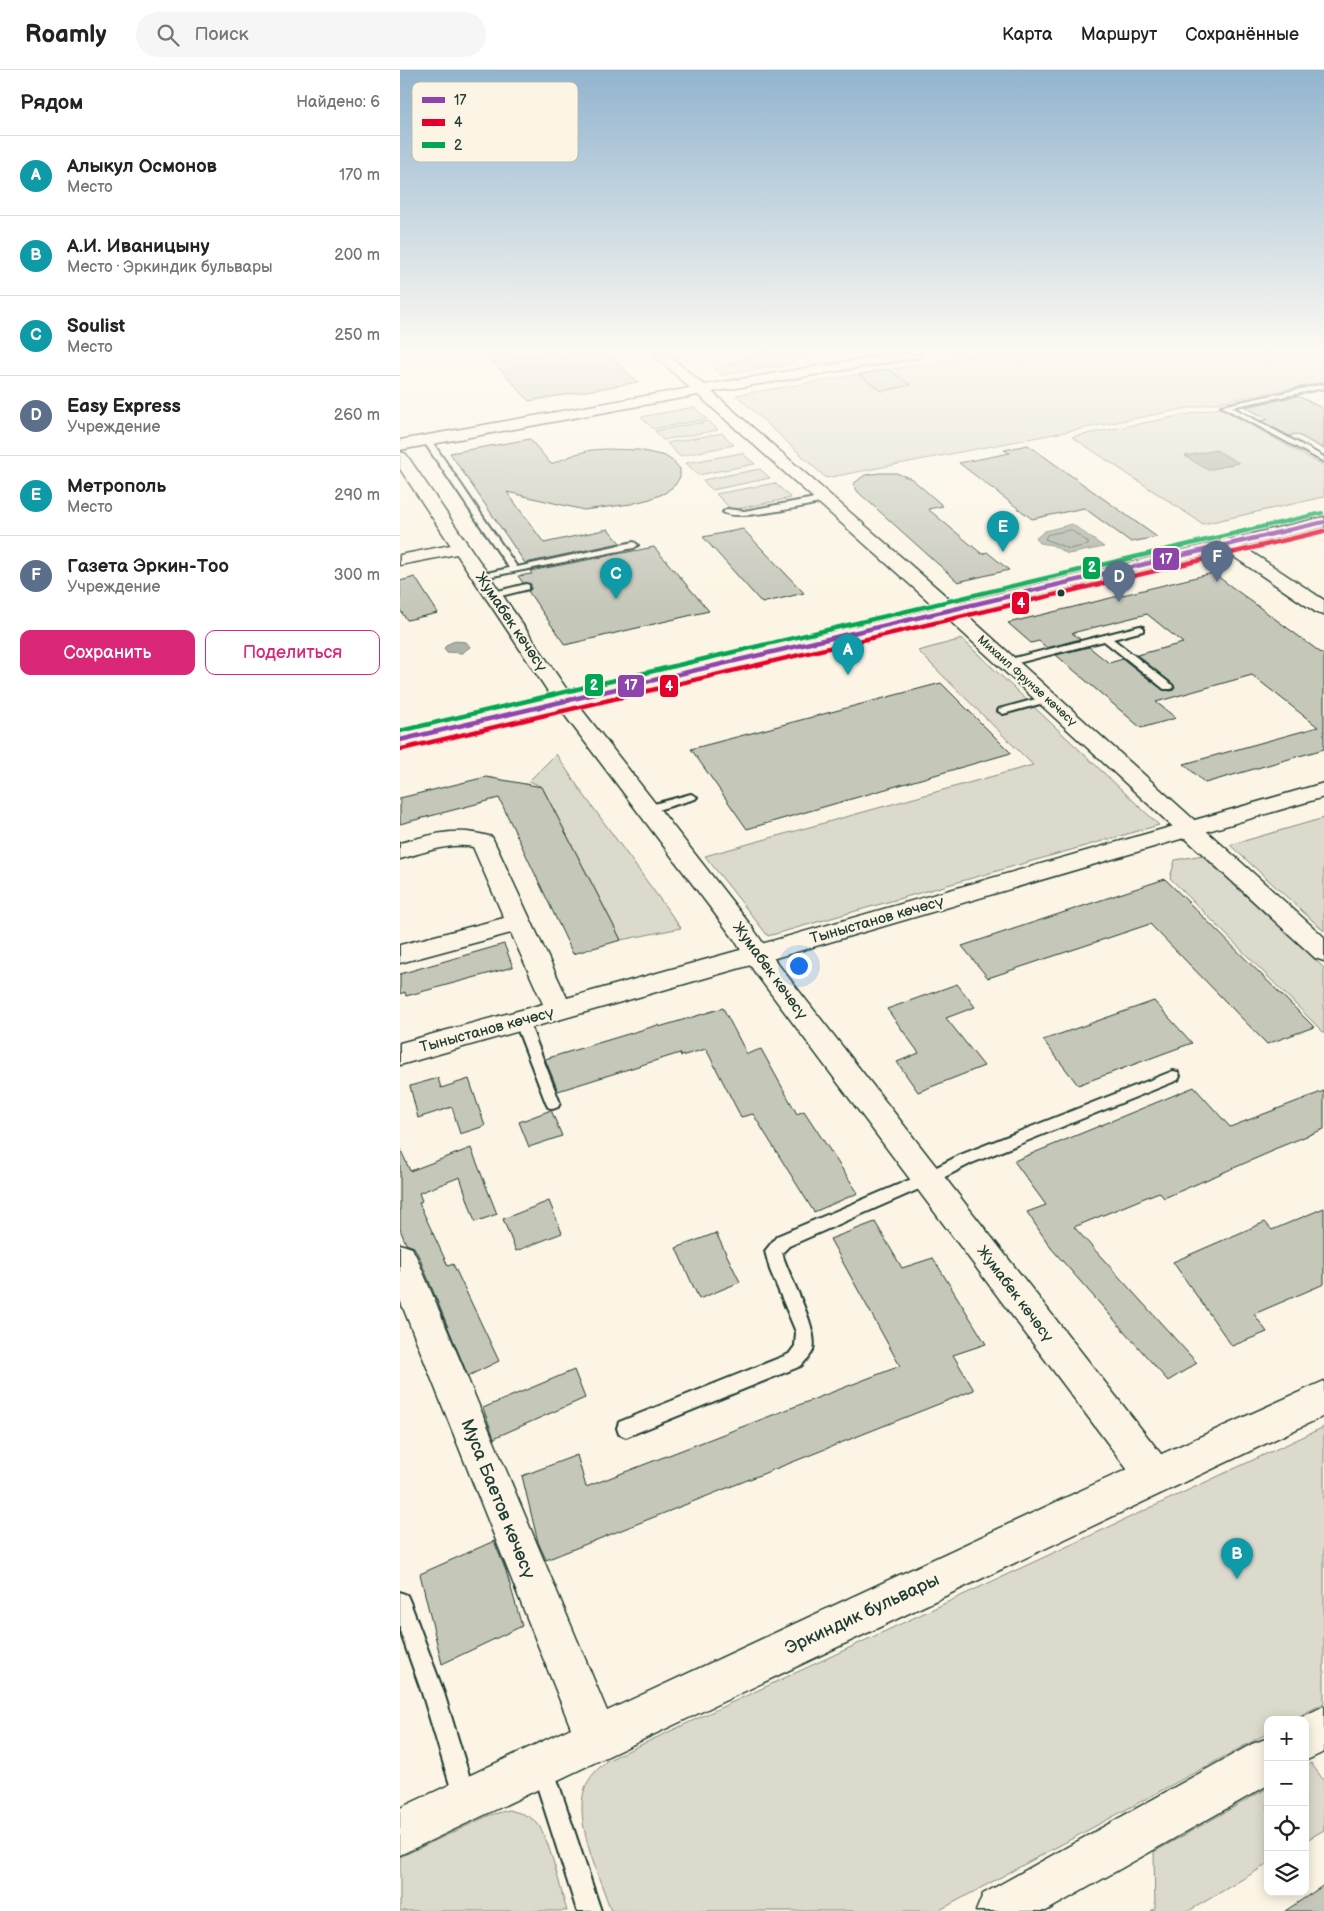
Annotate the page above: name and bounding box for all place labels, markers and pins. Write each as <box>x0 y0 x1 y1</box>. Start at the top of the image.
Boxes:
pin: E <box>987 511 1019 552</box>
pin: F <box>1201 541 1233 582</box>
pin: C <box>600 558 632 599</box>
pin: D <box>1103 561 1135 602</box>
unlabelled marker <box>1056 588 1066 598</box>
pin: A <box>832 634 864 675</box>
pin: B <box>1221 1538 1253 1579</box>

